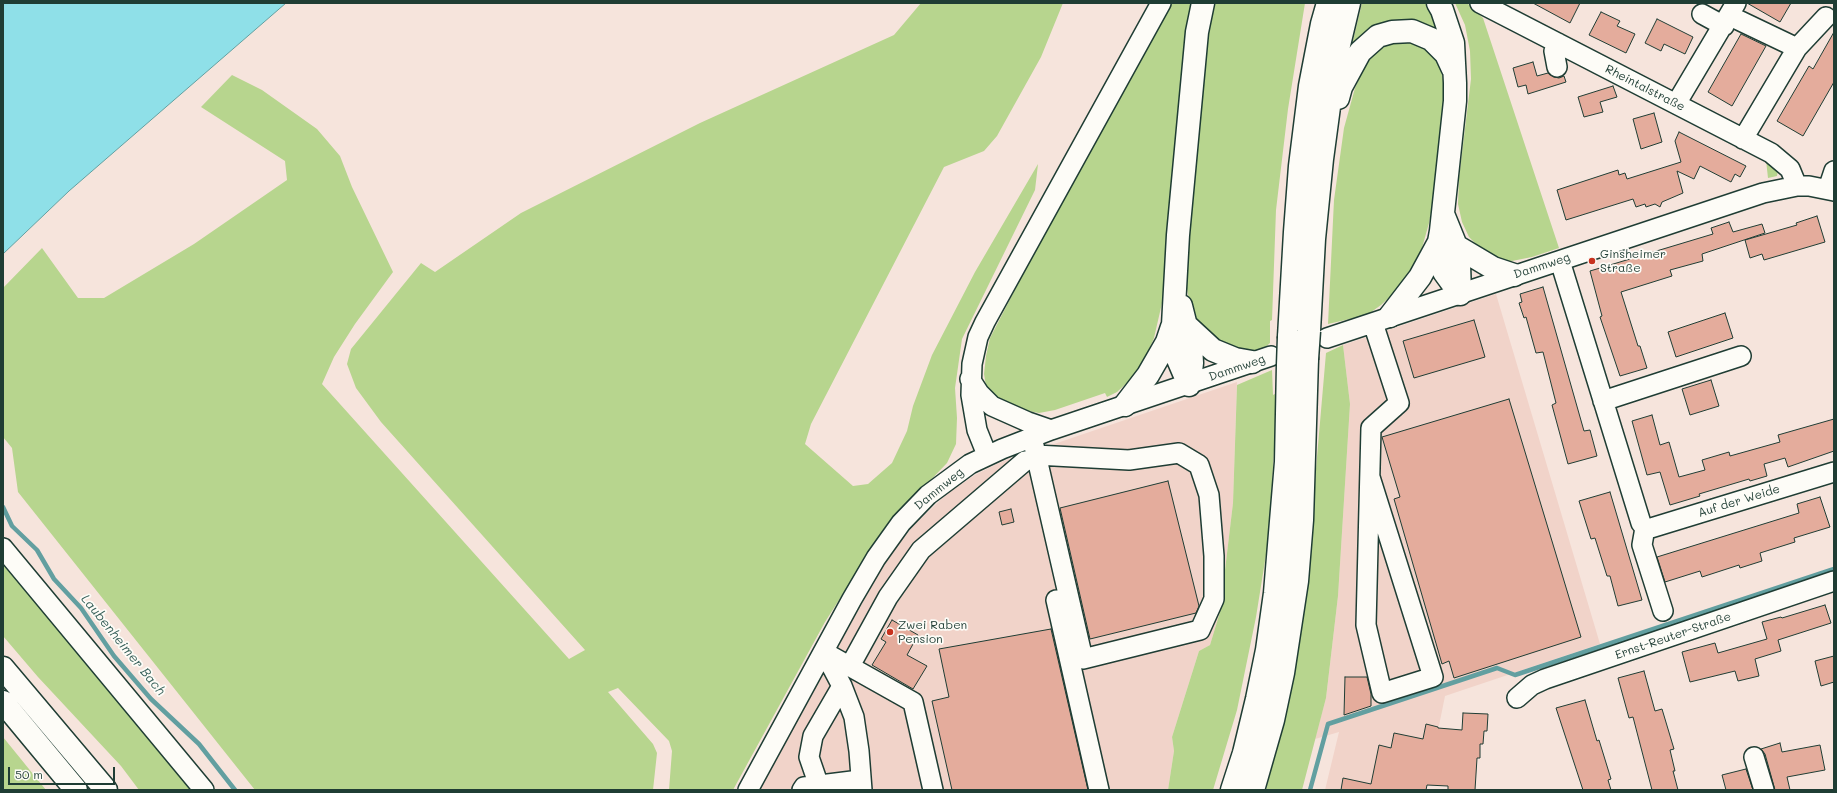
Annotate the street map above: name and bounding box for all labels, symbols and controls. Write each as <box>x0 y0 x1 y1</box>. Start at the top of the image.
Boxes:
street label: Rheintalstraße <box>1603 62 1687 114</box>
place label: Ginsheimer Straße <box>1600 247 1666 275</box>
street label: Dammweg <box>1512 250 1572 282</box>
marker: Ginsheimer Straße <box>1587 256 1597 266</box>
street label: Dammweg <box>1207 352 1267 384</box>
street label: Dammweg <box>912 465 966 513</box>
street label: Auf der Weide <box>1696 482 1782 520</box>
water label: Laubenheimer Bach <box>78 591 168 699</box>
street label: Ernst-Reuter-Straße <box>1613 609 1733 663</box>
place label: Zwei Raben Pension <box>898 618 967 646</box>
marker: Zwei Raben Pension <box>885 627 895 637</box>
scale bar <box>10 759 117 785</box>
text: 50 m <box>15 766 43 782</box>

